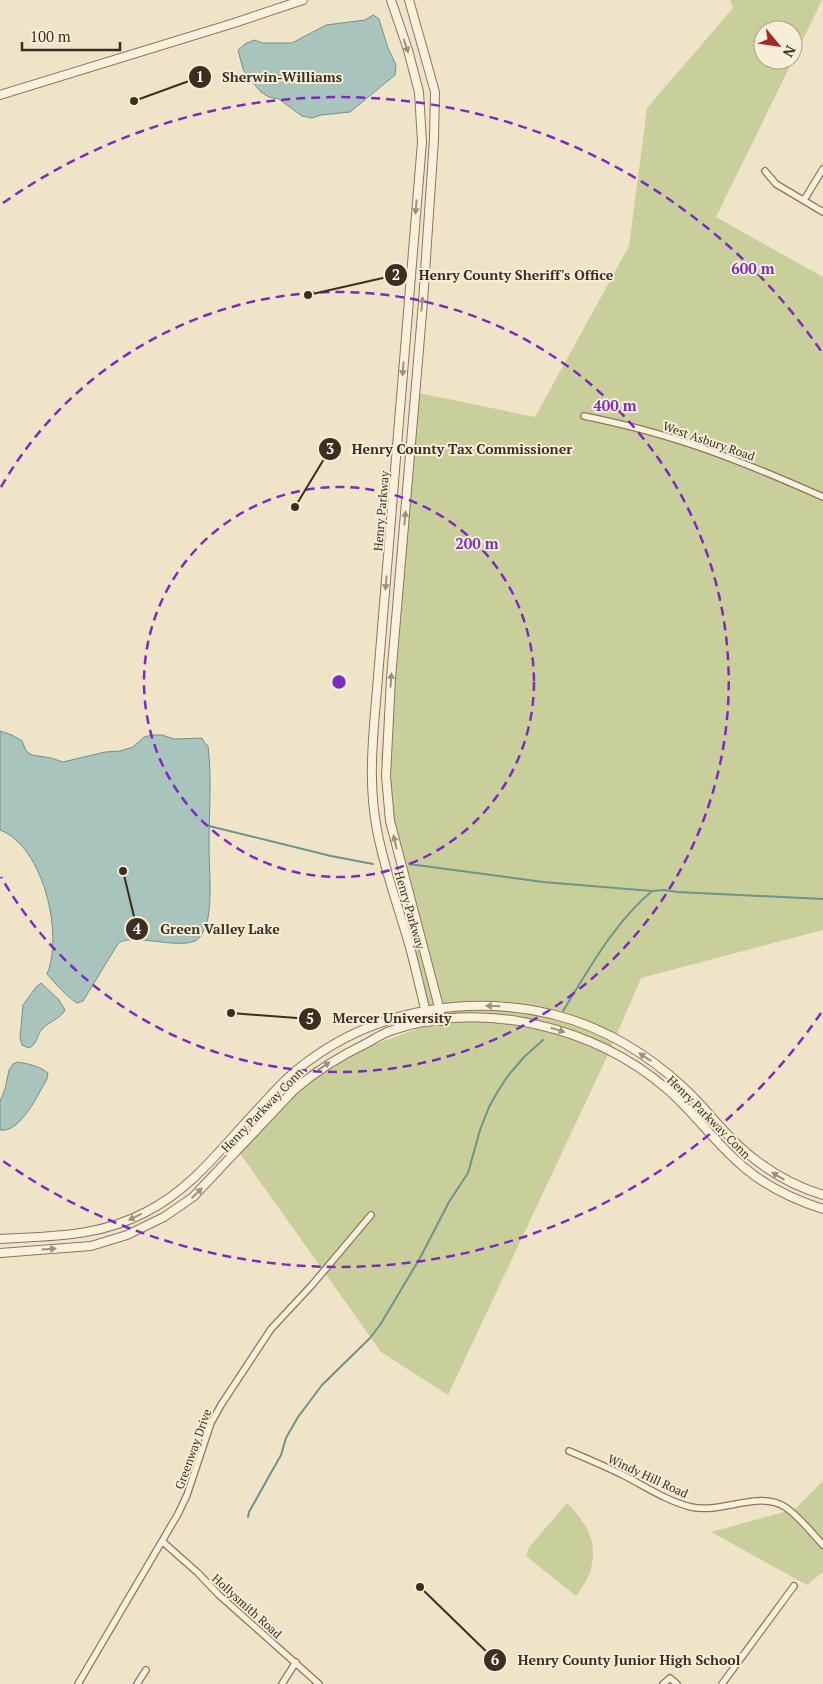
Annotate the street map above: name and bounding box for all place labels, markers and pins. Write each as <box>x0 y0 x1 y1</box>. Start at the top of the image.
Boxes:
callout: Sherwin-Williams <box>187 62 352 91</box>
callout: Henry County Sheriff's Office <box>383 261 623 290</box>
callout: Henry County Tax Commissioner <box>317 435 583 464</box>
centre of rings <box>330 673 348 691</box>
callout: Green Valley Lake <box>125 915 289 944</box>
callout: Mercer University <box>297 1004 461 1033</box>
callout: Henry County Junior High School <box>483 1645 751 1674</box>

